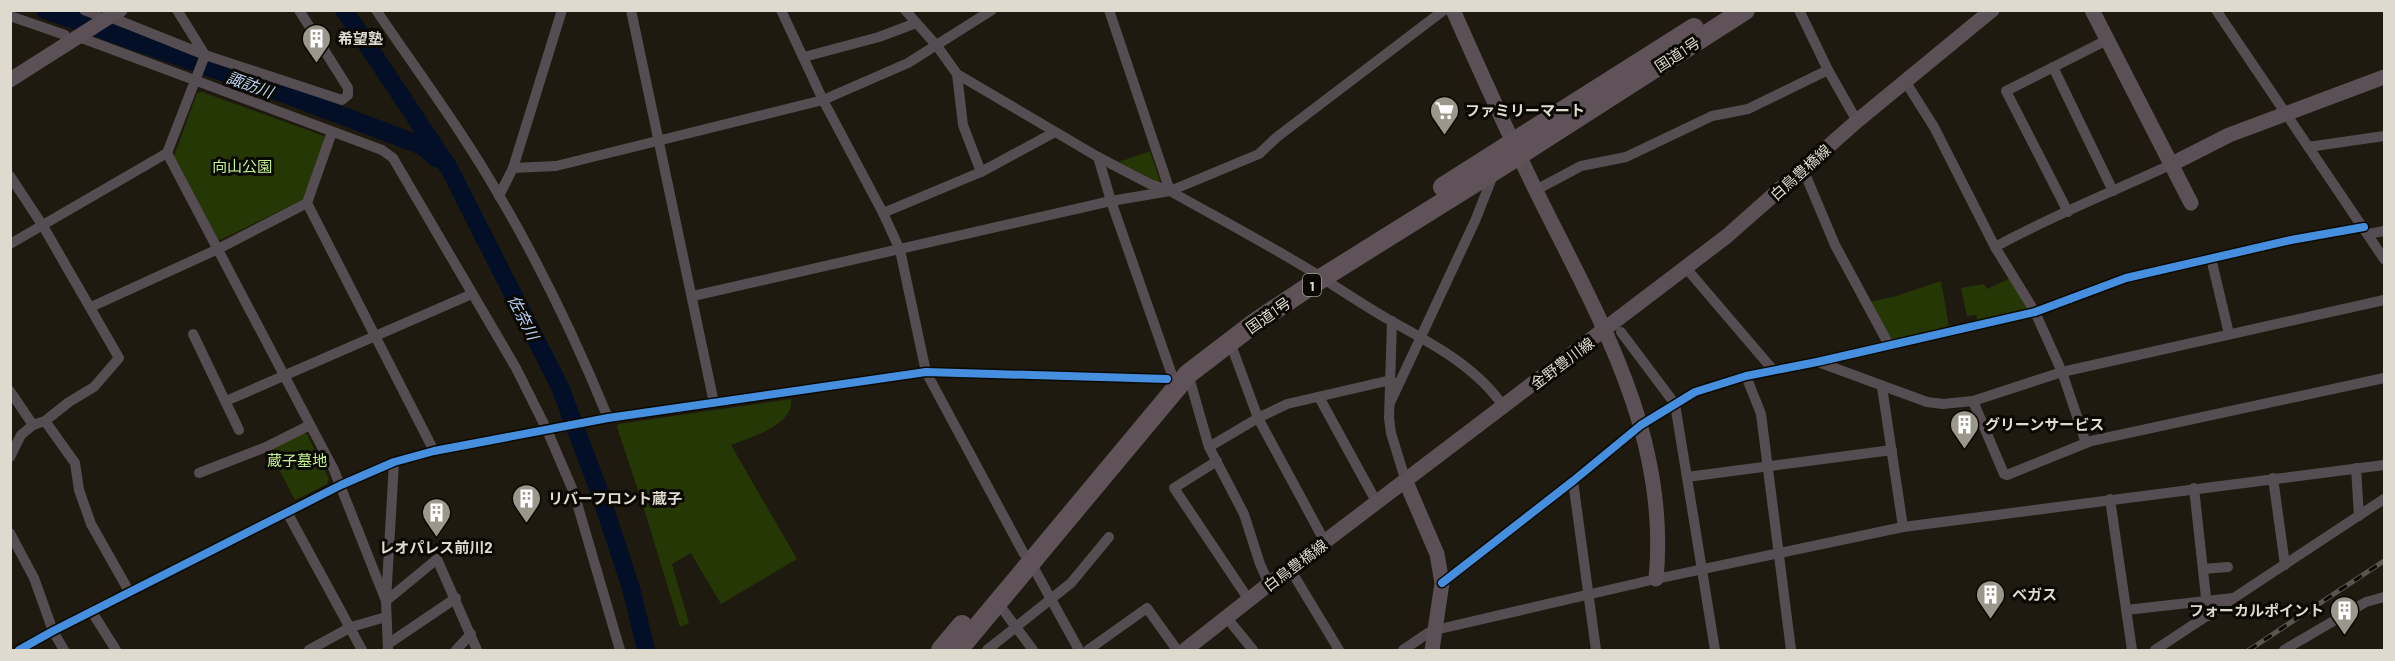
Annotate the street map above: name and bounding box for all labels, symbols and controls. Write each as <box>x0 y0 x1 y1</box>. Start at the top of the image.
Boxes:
building icon: 希望塾 <box>301 22 333 64</box>
place label: 希望塾 <box>338 29 383 47</box>
street label: 国道1号 <box>1651 33 1703 75</box>
water label: 諏訪川 <box>224 67 278 102</box>
supermarket icon: ファミリーマート <box>1428 94 1460 136</box>
place label: ファミリーマート <box>1465 101 1585 119</box>
street label: 白鳥豊橋線 <box>1766 140 1834 204</box>
park label: 向山公園 <box>212 157 272 175</box>
road number: 1 <box>1303 274 1321 296</box>
water label: 佐奈川 <box>505 291 544 344</box>
street label: 国道1号 <box>1242 293 1294 337</box>
street label: 金野豊川線 <box>1527 333 1597 393</box>
building icon: グリーンサービス <box>1948 408 1980 450</box>
place label: グリーンサービス <box>1985 415 2104 433</box>
park label: 蔵子墓地 <box>267 451 327 469</box>
building icon: リバーフロント蔵子 <box>511 482 543 524</box>
place label: リバーフロント蔵子 <box>548 489 682 507</box>
building icon: レオパレス前川2 <box>420 496 452 538</box>
street label: 白鳥豊橋線 <box>1260 535 1330 595</box>
place label: レオパレス前川2 <box>379 538 493 556</box>
building icon: ベガス <box>1975 578 2007 620</box>
place label: ベガス <box>2012 585 2057 603</box>
building icon: フォーカルポイント <box>2329 594 2361 636</box>
place label: フォーカルポイント <box>2189 601 2324 619</box>

